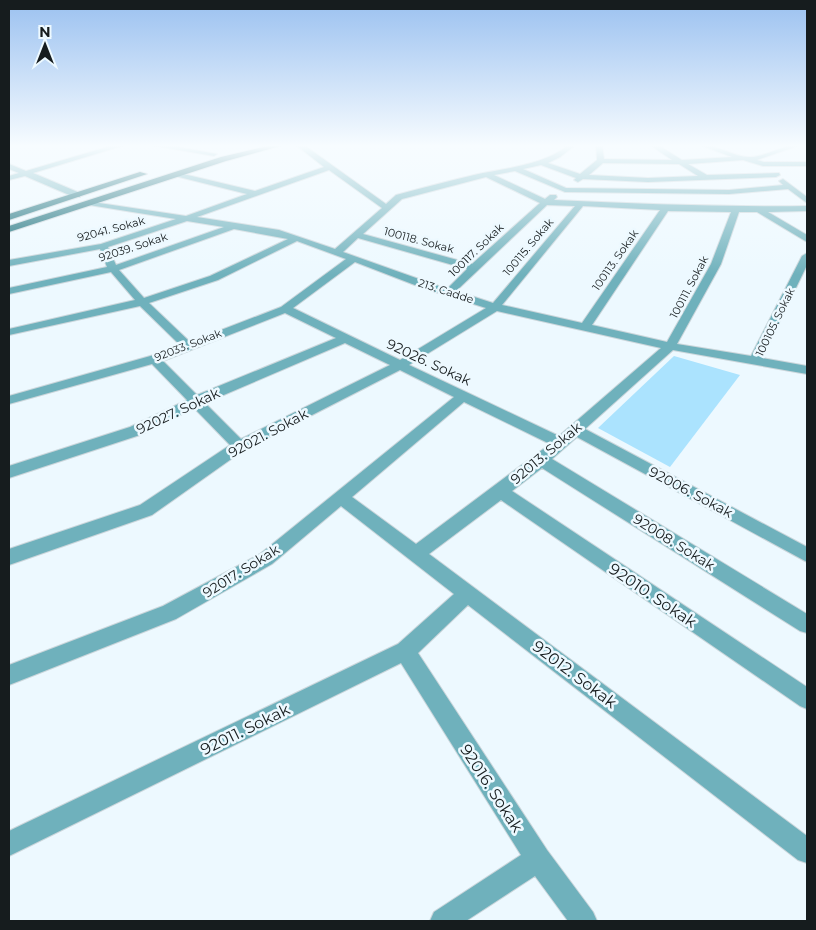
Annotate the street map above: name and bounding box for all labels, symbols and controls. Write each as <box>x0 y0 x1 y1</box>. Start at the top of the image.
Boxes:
north arrow <box>20 20 70 70</box>
text: N <box>39 23 51 41</box>
street label: 92041. Sokak <box>76 213 147 245</box>
street label: 100115. Sokak <box>500 215 556 279</box>
street label: 100117. Sokak <box>446 220 507 280</box>
street label: 100118. Sokak <box>382 224 456 256</box>
street label: 100113. Sokak <box>589 227 641 293</box>
street label: 92039. Sokak <box>97 229 169 265</box>
street label: 100111. Sokak <box>667 253 712 321</box>
street label: 213. Cadde <box>417 275 476 307</box>
street label: 100105. Sokak <box>752 285 798 359</box>
street label: 92033. Sokak <box>152 326 224 364</box>
street label: 92026. Sokak <box>384 335 475 390</box>
street label: 92027. Sokak <box>133 384 223 438</box>
street label: 92021. Sokak <box>225 404 311 462</box>
street label: 92013. Sokak <box>507 418 586 488</box>
street label: 92006. Sokak <box>646 462 737 522</box>
street label: 92008. Sokak <box>630 510 719 575</box>
street label: 92017. Sokak <box>199 540 283 602</box>
street label: 92010. Sokak <box>605 559 700 632</box>
street label: 92012. Sokak <box>529 637 621 712</box>
street label: 92011. Sokak <box>198 700 293 759</box>
street label: 92016. Sokak <box>456 741 527 836</box>

